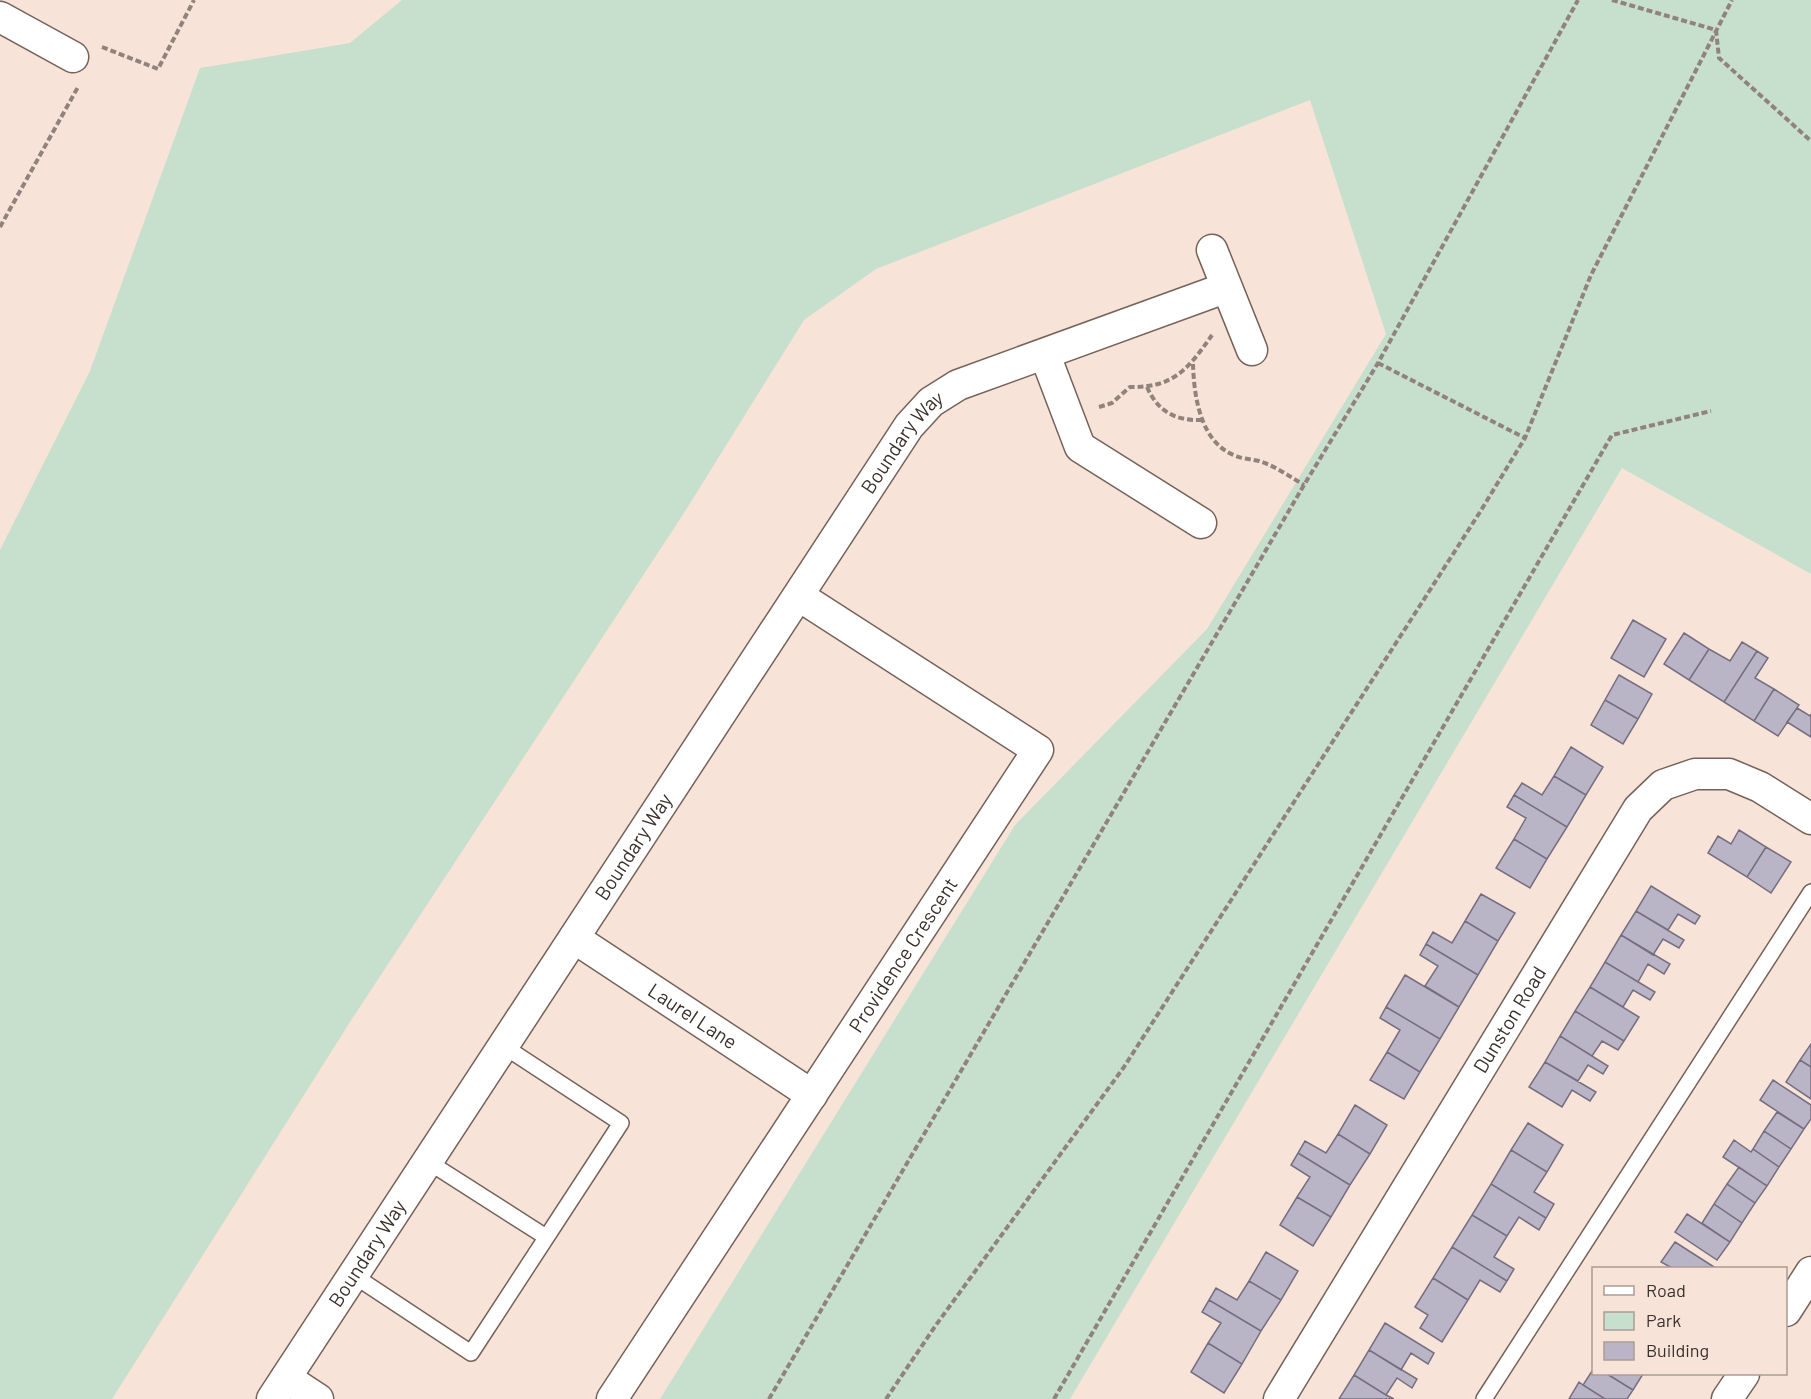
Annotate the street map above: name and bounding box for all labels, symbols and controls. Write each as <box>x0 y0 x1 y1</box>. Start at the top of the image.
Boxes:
street label: Boundary Way <box>855 385 947 498</box>
street label: Boundary Way <box>589 788 676 904</box>
street label: Providence Crescent <box>843 873 962 1036</box>
street label: Dunston Road <box>1467 962 1550 1077</box>
street label: Laurel Lane <box>644 977 742 1053</box>
street label: Boundary Way <box>323 1195 410 1311</box>
legend <box>1592 1267 1787 1375</box>
text: Road <box>1646 1279 1686 1301</box>
text: Park <box>1646 1309 1681 1331</box>
text: Building <box>1646 1339 1709 1361</box>

